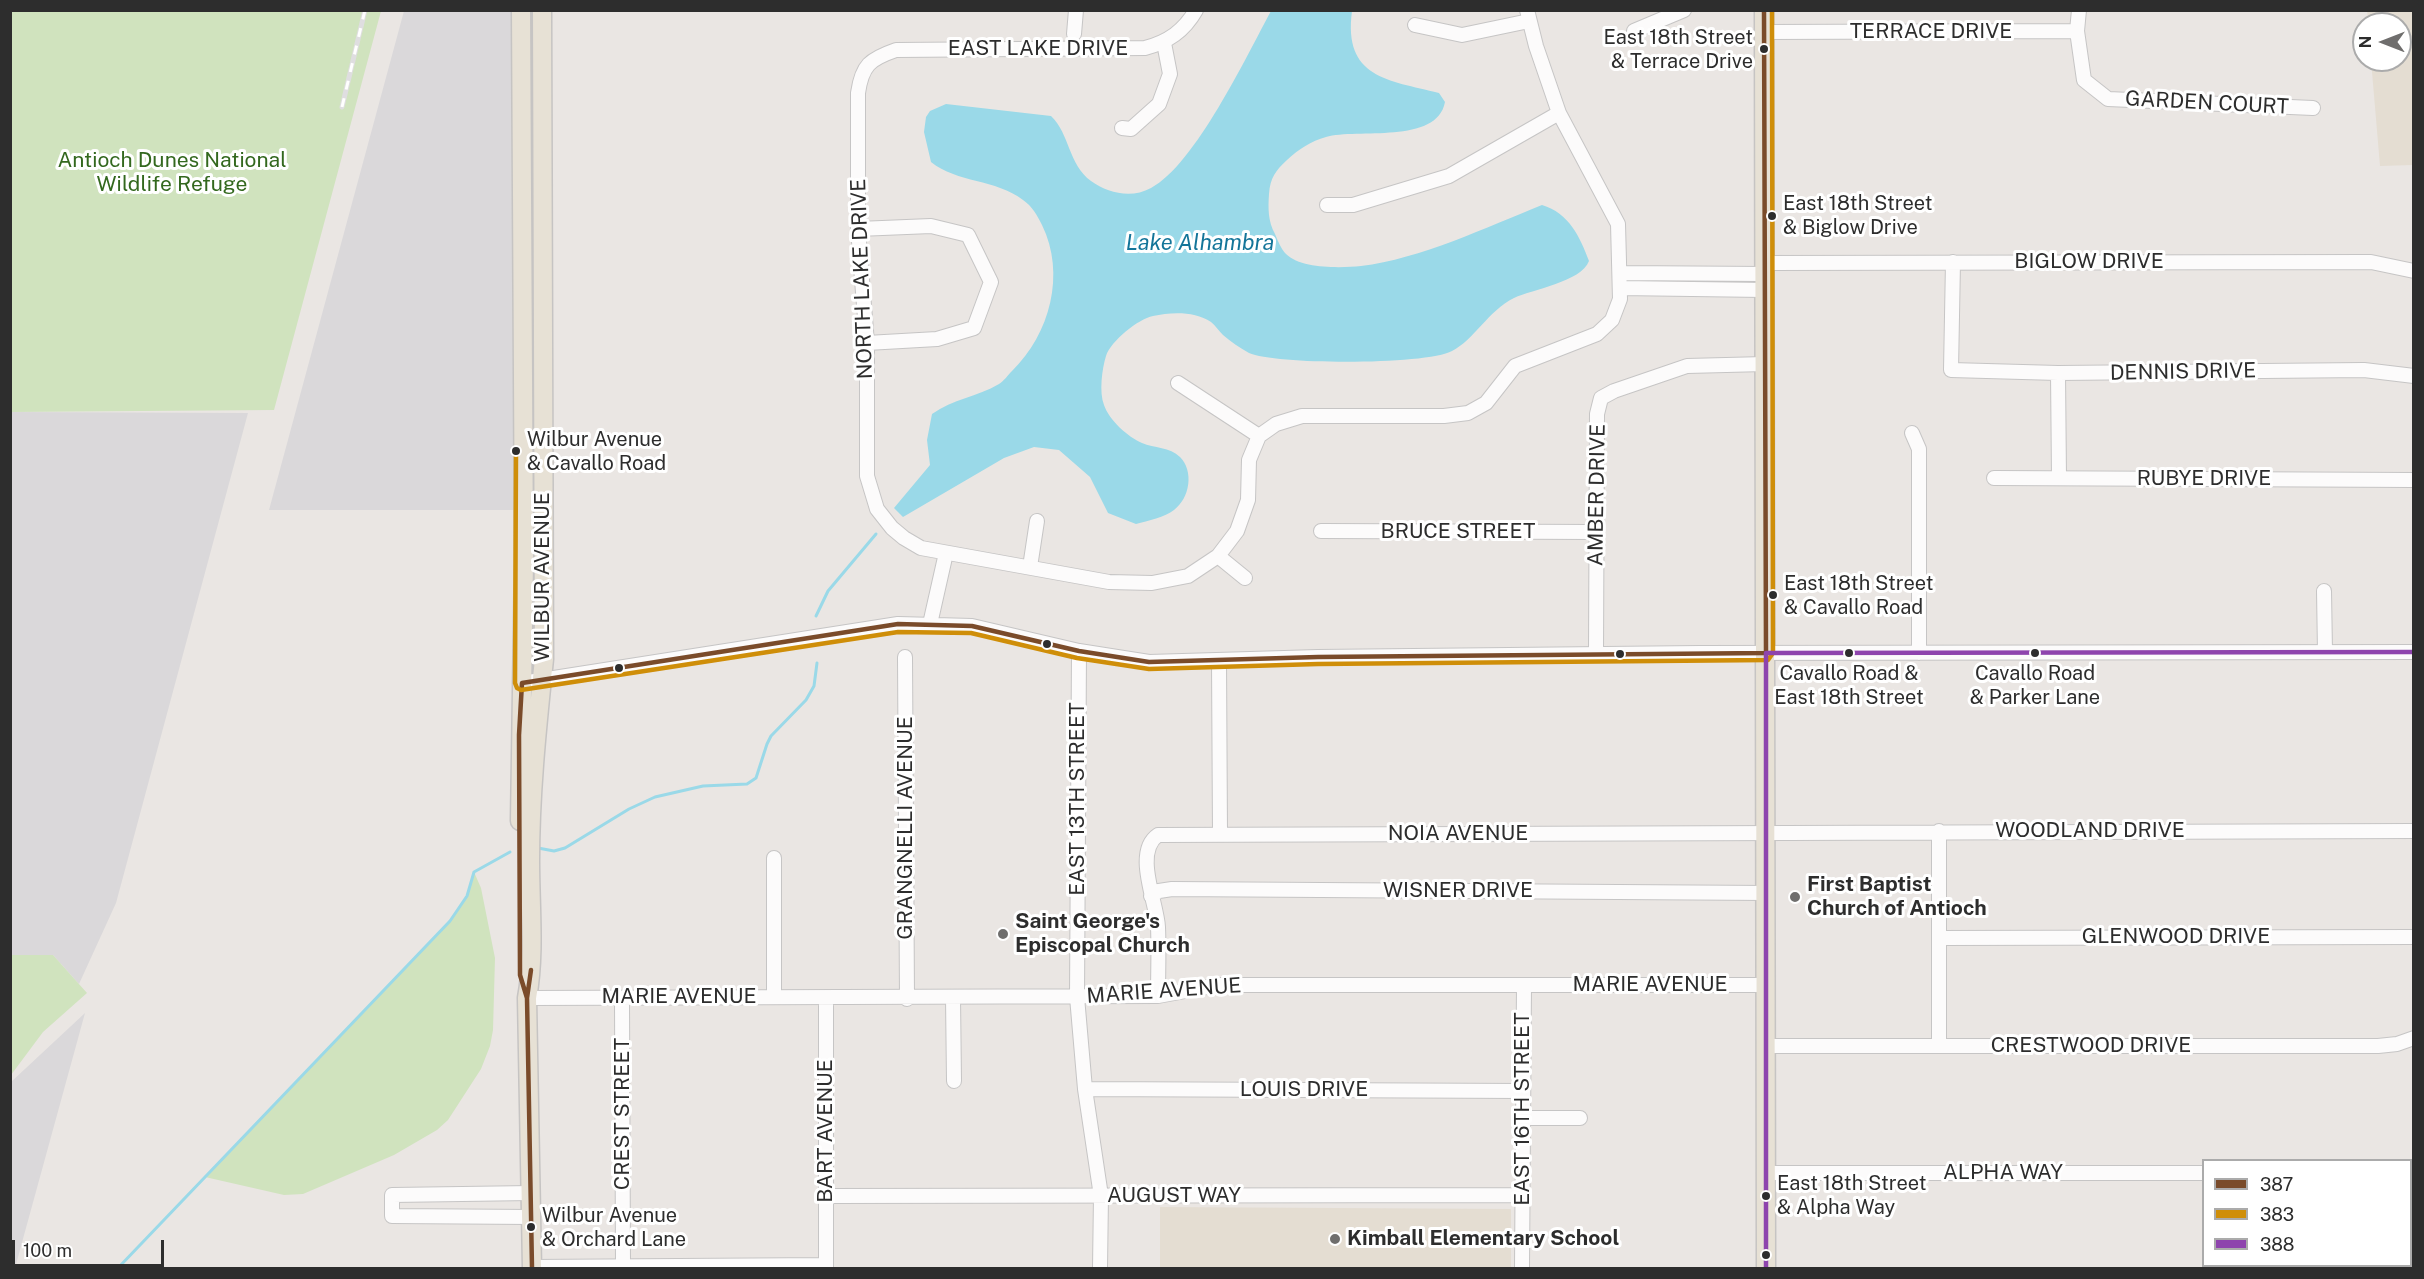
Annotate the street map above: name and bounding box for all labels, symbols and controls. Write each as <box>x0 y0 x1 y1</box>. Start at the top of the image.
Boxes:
north arrow <box>2352 12 2412 72</box>
street label: TERRACE DRIVE <box>1850 19 2012 45</box>
place label: East 18th Street & Terrace Drive <box>1604 26 1753 73</box>
street label: EAST LAKE DRIVE <box>948 36 1128 62</box>
text: N <box>2356 36 2375 48</box>
marker: East 18th Street & Terrace Drive <box>1758 43 1770 55</box>
street label: GARDEN COURT <box>2124 86 2290 120</box>
park label: Antioch Dunes National Wildlife Refuge <box>57 148 287 198</box>
street label: NORTH LAKE DRIVE <box>846 178 878 380</box>
place label: East 18th Street & Biglow Drive <box>1783 192 1932 239</box>
marker: East 18th Street & Biglow Drive <box>1766 210 1778 222</box>
water label: Lake Alhambra <box>1126 230 1274 256</box>
street label: BIGLOW DRIVE <box>2014 249 2164 275</box>
street label: DENNIS DRIVE <box>2110 358 2256 386</box>
street label: AMBER DRIVE <box>1583 424 1611 566</box>
place label: Wilbur Avenue & Cavallo Road <box>527 428 666 475</box>
marker: Wilbur Avenue & Cavallo Road <box>510 445 522 457</box>
street label: RUBYE DRIVE <box>2137 466 2271 492</box>
street label: WILBUR AVENUE <box>530 492 556 662</box>
street label: BRUCE STREET <box>1381 519 1535 545</box>
place label: East 18th Street & Cavallo Road <box>1784 572 1933 619</box>
marker: East 18th Street & Cavallo Road <box>1767 589 1779 601</box>
unlabelled marker <box>1041 638 1053 650</box>
marker: Cavallo Road & East 18th Street <box>1843 647 1855 659</box>
marker: Cavallo Road & Parker Lane <box>2029 647 2041 659</box>
unlabelled marker <box>1614 648 1626 660</box>
unlabelled marker <box>613 662 625 674</box>
place label: Cavallo Road & East 18th Street <box>1774 662 1924 709</box>
place label: Cavallo Road & Parker Lane <box>1970 662 2100 709</box>
street label: EAST 13TH STREET <box>1065 702 1091 896</box>
street label: GRANGNELLI AVENUE <box>893 716 919 940</box>
street label: WOODLAND DRIVE <box>1995 818 2185 844</box>
street label: NOIA AVENUE <box>1388 821 1528 847</box>
place label: First Baptist Church of Antioch <box>1807 872 1987 922</box>
street label: WISNER DRIVE <box>1383 878 1533 904</box>
marker: First Baptist Church of Antioch <box>1788 890 1802 904</box>
place label: Saint George's Episcopal Church <box>1015 909 1190 959</box>
street label: GLENWOOD DRIVE <box>2082 924 2270 950</box>
marker: Saint George's Episcopal Church <box>996 927 1010 941</box>
street label: MARIE AVENUE <box>1572 972 1728 998</box>
street label: MARIE AVENUE <box>1086 973 1242 1009</box>
street label: MARIE AVENUE <box>601 984 757 1010</box>
street label: EAST 16TH STREET <box>1510 1012 1536 1206</box>
street label: CRESTWOOD DRIVE <box>1991 1033 2191 1059</box>
street label: CREST STREET <box>610 1038 636 1190</box>
street label: BART AVENUE <box>813 1059 839 1203</box>
street label: LOUIS DRIVE <box>1240 1077 1368 1103</box>
legend <box>2202 1159 2412 1267</box>
street label: ALPHA WAY <box>1943 1160 2063 1186</box>
place label: East 18th Street & Alpha Way <box>1777 1172 1926 1219</box>
text: 387 <box>2260 1174 2293 1195</box>
street label: AUGUST WAY <box>1107 1183 1241 1209</box>
marker: East 18th Street & Alpha Way <box>1760 1190 1772 1202</box>
place label: Wilbur Avenue & Orchard Lane <box>542 1204 686 1251</box>
text: 383 <box>2260 1204 2294 1225</box>
marker: Wilbur Avenue & Orchard Lane <box>525 1221 537 1233</box>
place label: Kimball Elementary School <box>1347 1226 1619 1252</box>
scale bar <box>15 1228 166 1266</box>
marker: Kimball Elementary School <box>1328 1232 1342 1246</box>
text: 388 <box>2260 1234 2294 1255</box>
text: 100 m <box>23 1240 72 1261</box>
unlabelled marker <box>1760 1249 1772 1261</box>

